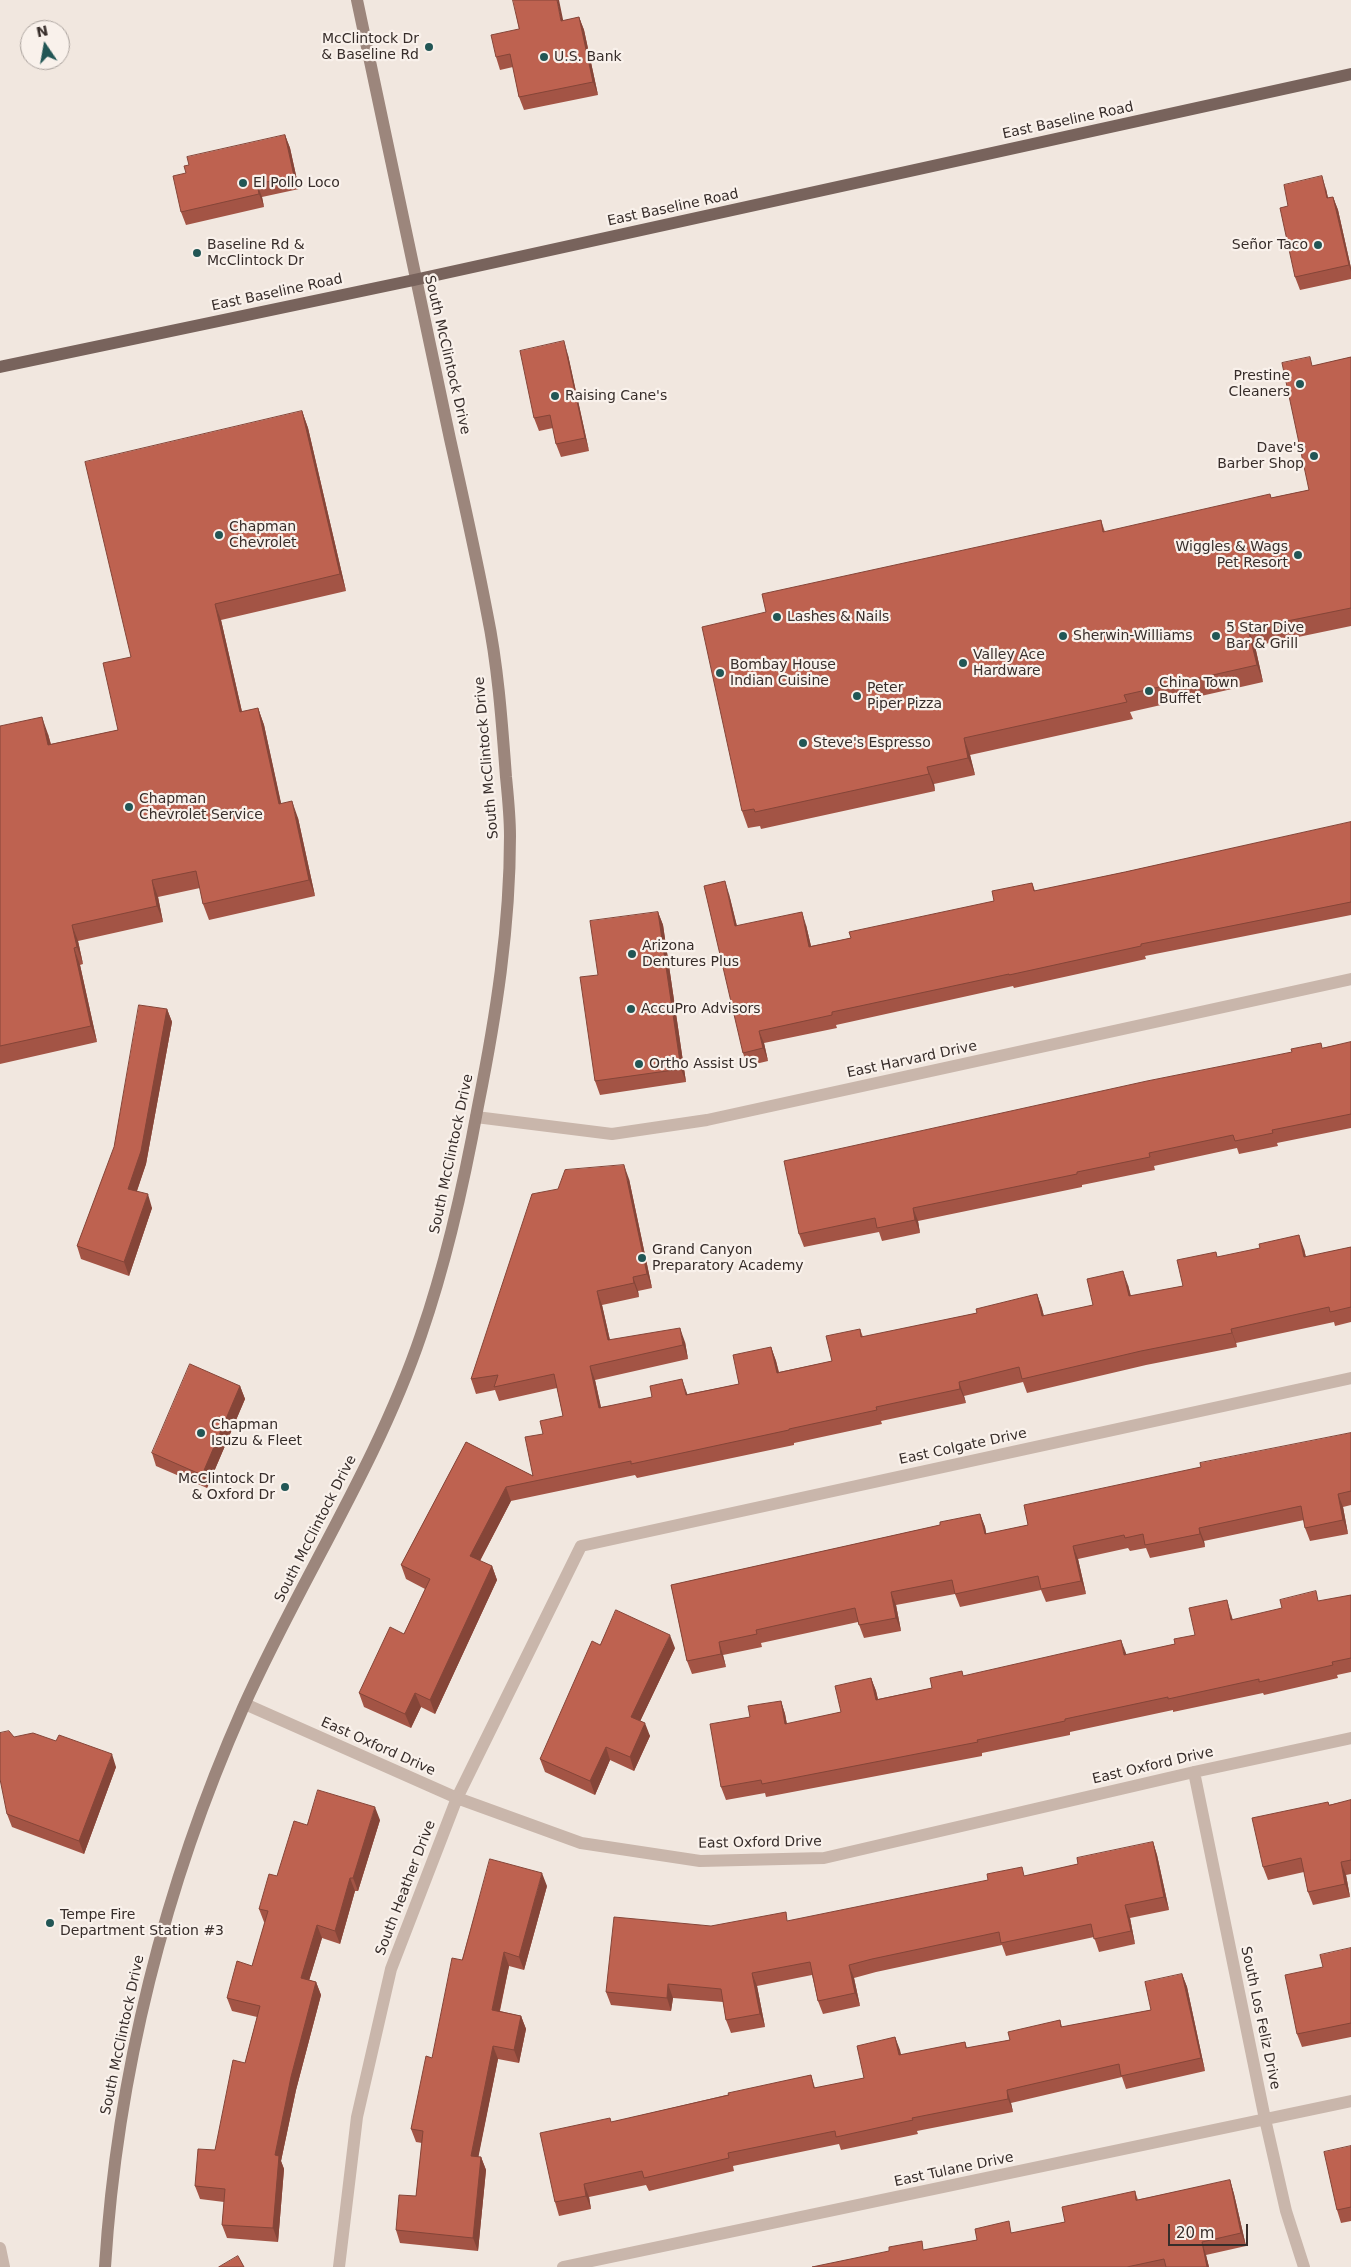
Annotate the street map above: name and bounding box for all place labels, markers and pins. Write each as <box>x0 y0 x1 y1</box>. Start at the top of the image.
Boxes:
place label: McClintock Dr & Baseline Rd <box>321 31 419 64</box>
marker: McClintock Dr & Baseline Rd <box>423 41 435 53</box>
place label: U.S. Bank <box>554 49 622 65</box>
marker: U.S. Bank <box>538 51 550 63</box>
place label: El Pollo Loco <box>253 175 340 191</box>
marker: El Pollo Loco <box>237 177 249 189</box>
place label: Baseline Rd & McClintock Dr <box>207 237 305 270</box>
place label: Señor Taco <box>1232 237 1308 253</box>
marker: Señor Taco <box>1312 239 1324 251</box>
marker: Baseline Rd & McClintock Dr <box>191 247 203 259</box>
place label: Prestine Cleaners <box>1229 368 1290 401</box>
marker: Prestine Cleaners <box>1294 378 1306 390</box>
place label: Raising Cane's <box>565 388 667 404</box>
marker: Raising Cane's <box>549 390 561 402</box>
place label: Dave's Barber Shop <box>1217 440 1304 472</box>
marker: Dave's Barber Shop <box>1308 450 1320 462</box>
place label: Chapman Chevrolet <box>229 519 297 552</box>
marker: Chapman Chevrolet <box>213 529 225 541</box>
place label: Wiggles & Wags Pet Resort <box>1175 539 1288 572</box>
marker: Wiggles & Wags Pet Resort <box>1292 549 1304 561</box>
place label: Lashes & Nails <box>787 609 889 625</box>
marker: Lashes & Nails <box>771 611 783 623</box>
place label: 5 Star Dive Bar & Grill <box>1226 620 1304 652</box>
place label: Sherwin-Williams <box>1073 628 1192 644</box>
marker: Sherwin-Williams <box>1057 630 1069 642</box>
marker: 5 Star Dive Bar & Grill <box>1210 630 1222 642</box>
place label: Valley Ace Hardware <box>973 647 1045 680</box>
place label: Bombay House Indian Cuisine <box>730 657 836 690</box>
marker: Valley Ace Hardware <box>957 657 969 669</box>
marker: Bombay House Indian Cuisine <box>714 667 726 679</box>
place label: China Town Buffet <box>1159 675 1239 708</box>
place label: Peter Piper Pizza <box>867 680 942 712</box>
marker: China Town Buffet <box>1143 685 1155 697</box>
marker: Peter Piper Pizza <box>851 690 863 702</box>
place label: Steve's Espresso <box>813 735 931 751</box>
marker: Steve's Espresso <box>797 737 809 749</box>
place label: Chapman Chevrolet Service <box>139 791 263 824</box>
marker: Chapman Chevrolet Service <box>123 801 135 813</box>
place label: Arizona Dentures Plus <box>642 938 739 970</box>
marker: Arizona Dentures Plus <box>626 948 638 960</box>
place label: AccuPro Advisors <box>641 1001 761 1017</box>
marker: AccuPro Advisors <box>625 1003 637 1015</box>
place label: Ortho Assist US <box>649 1056 758 1072</box>
marker: Ortho Assist US <box>633 1058 645 1070</box>
place label: Grand Canyon Preparatory Academy <box>652 1242 804 1274</box>
marker: Grand Canyon Preparatory Academy <box>636 1252 648 1264</box>
place label: Chapman Isuzu & Fleet <box>211 1417 302 1450</box>
marker: Chapman Isuzu & Fleet <box>195 1427 207 1439</box>
place label: McClintock Dr & Oxford Dr <box>178 1471 275 1504</box>
marker: McClintock Dr & Oxford Dr <box>279 1481 291 1493</box>
place label: Tempe Fire Department Station #3 <box>60 1907 224 1940</box>
marker: Tempe Fire Department Station #3 <box>44 1917 56 1929</box>

